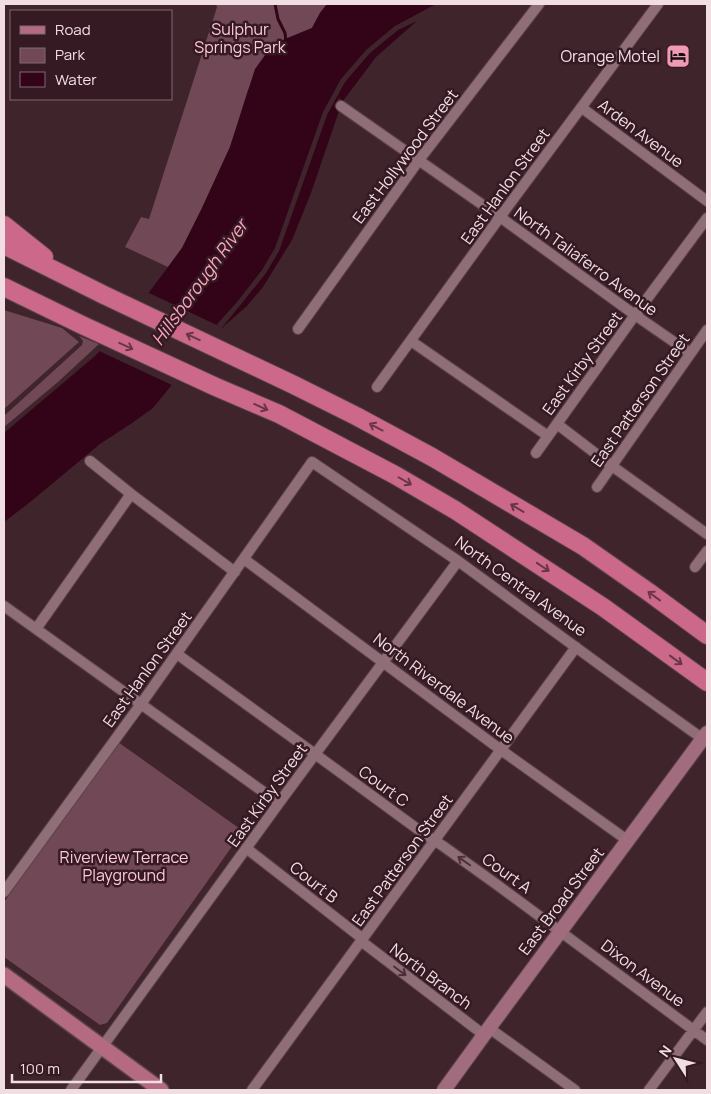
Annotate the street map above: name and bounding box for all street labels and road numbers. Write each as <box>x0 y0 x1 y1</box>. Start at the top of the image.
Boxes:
street label: East Hollywood Street <box>347 84 463 228</box>
street label: Arden Avenue <box>594 94 688 172</box>
street label: East Hanlon Street <box>455 124 555 248</box>
street label: North Taliaferro Avenue <box>510 201 662 321</box>
street label: East Kirby Street <box>537 307 627 419</box>
street label: East Patterson Street <box>586 329 694 471</box>
street label: North Central Avenue <box>451 531 591 641</box>
street label: East Hanlon Street <box>97 607 197 731</box>
street label: North Riverdale Avenue <box>369 628 519 748</box>
street label: East Kirby Street <box>222 739 312 851</box>
street label: Court C <box>354 760 414 812</box>
street label: East Patterson Street <box>347 789 457 931</box>
street label: East Broad Street <box>513 843 609 959</box>
street label: Court A <box>478 848 536 898</box>
street label: Court B <box>285 856 343 908</box>
street label: Dixon Avenue <box>597 934 689 1012</box>
street label: North Branch <box>386 938 476 1014</box>

